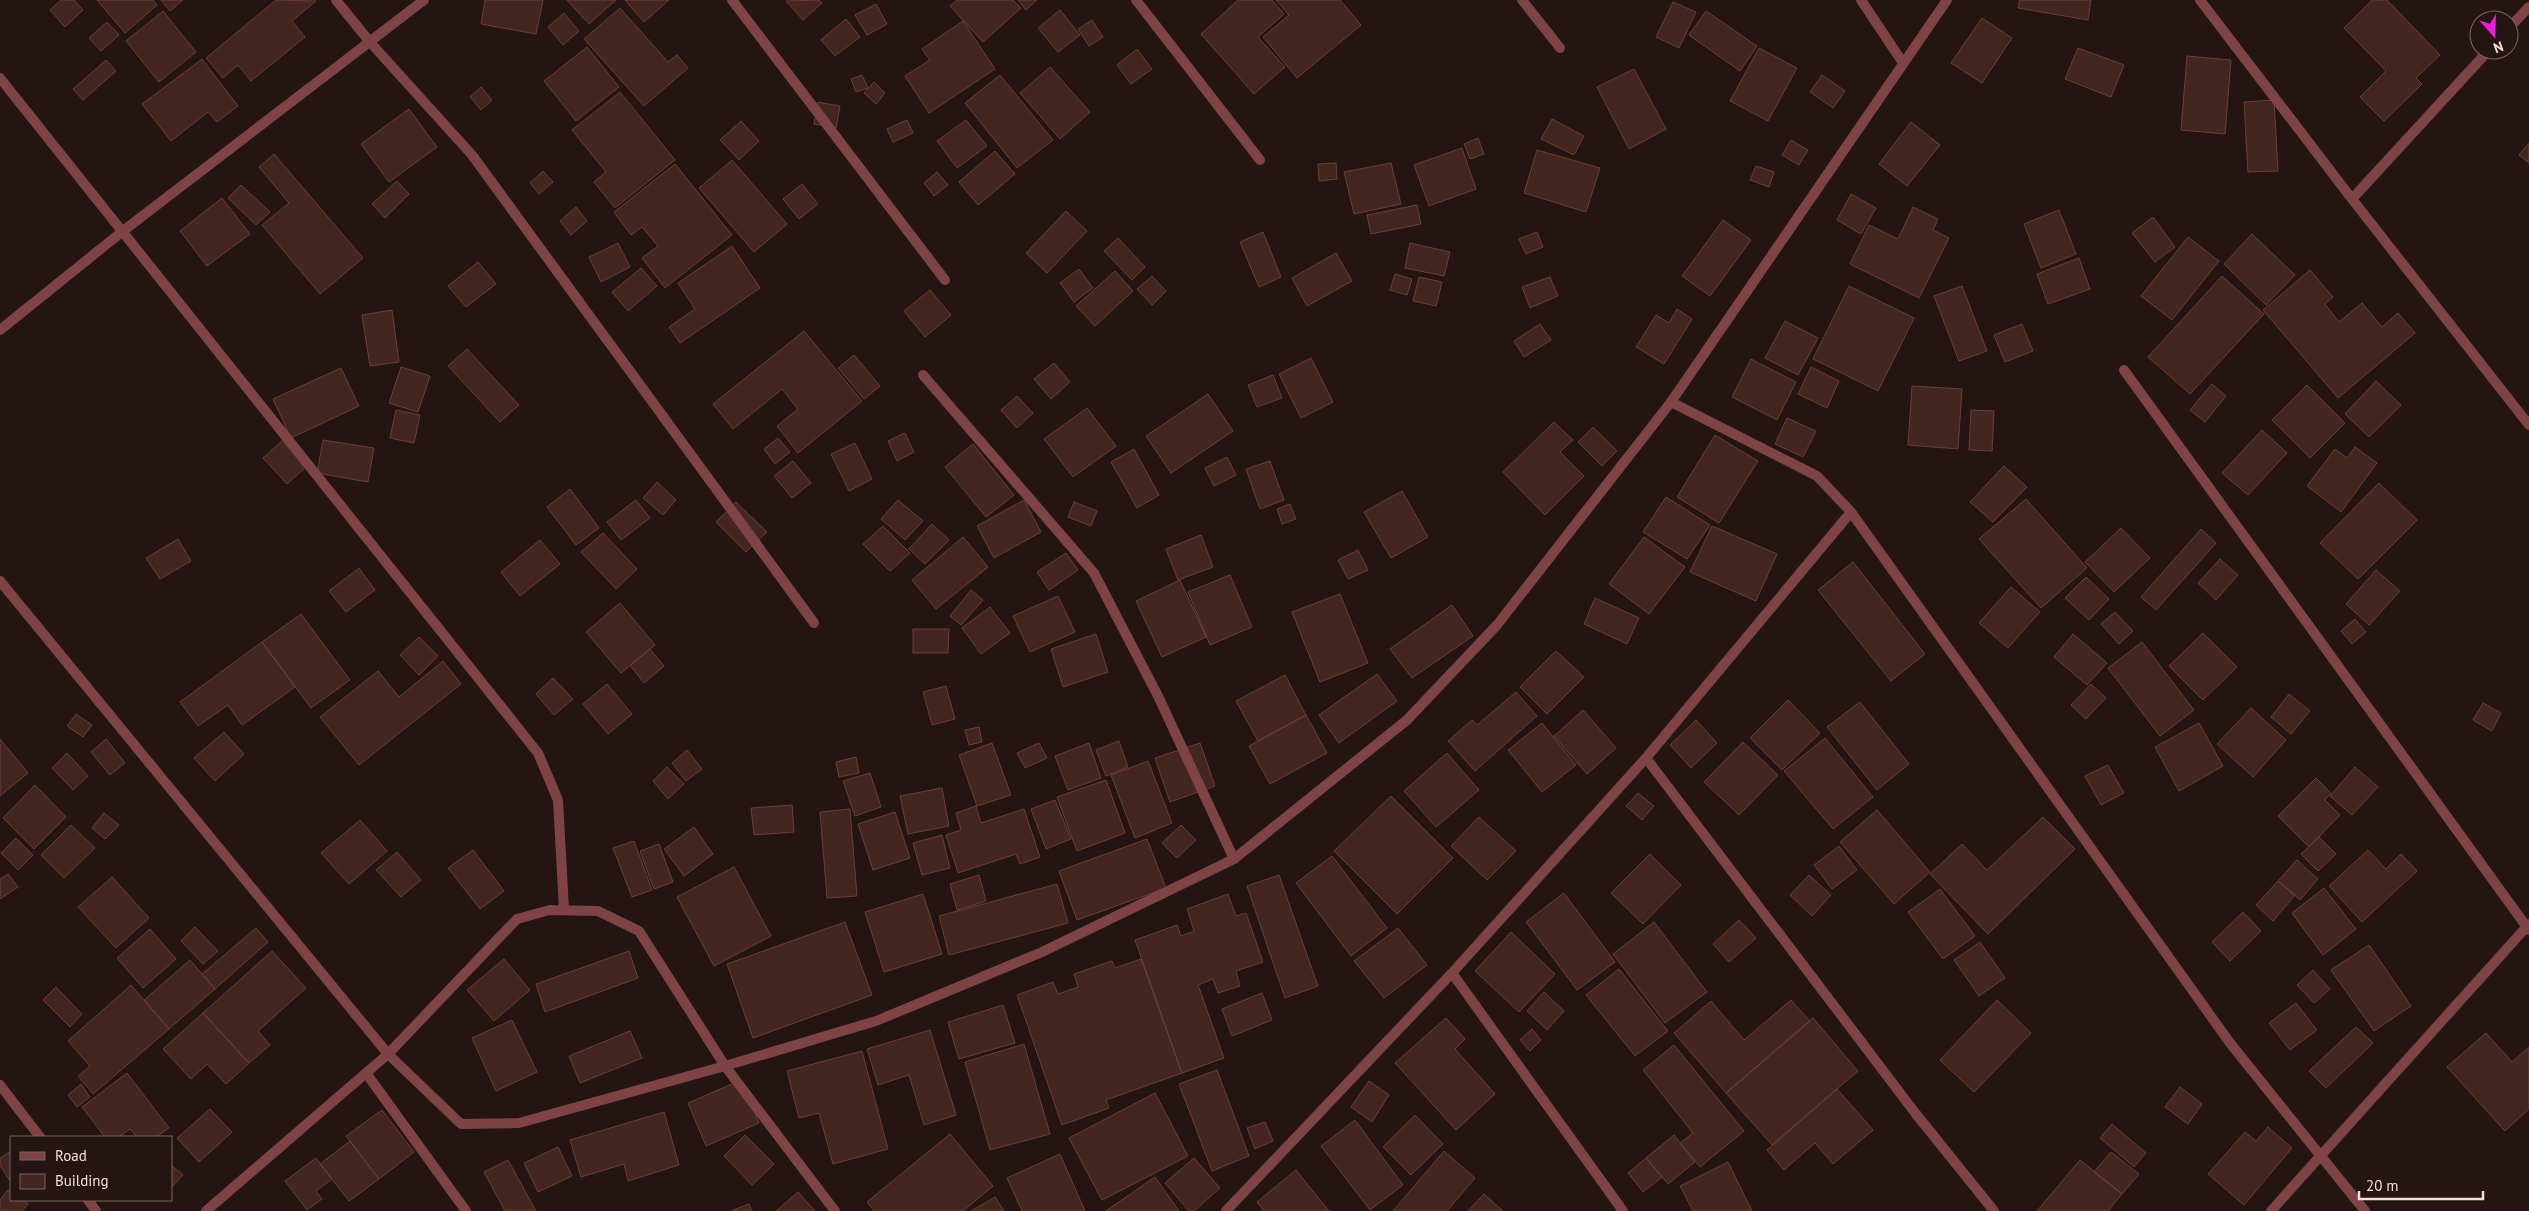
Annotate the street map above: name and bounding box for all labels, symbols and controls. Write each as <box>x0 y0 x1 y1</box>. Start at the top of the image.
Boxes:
north arrow <box>2469 10 2519 60</box>
text: N <box>2491 37 2506 57</box>
legend <box>10 1136 172 1201</box>
text: Road <box>55 1146 87 1165</box>
scale bar <box>2359 1168 2483 1200</box>
text: Building <box>55 1171 109 1190</box>
text: 20 m <box>2366 1176 2399 1195</box>

